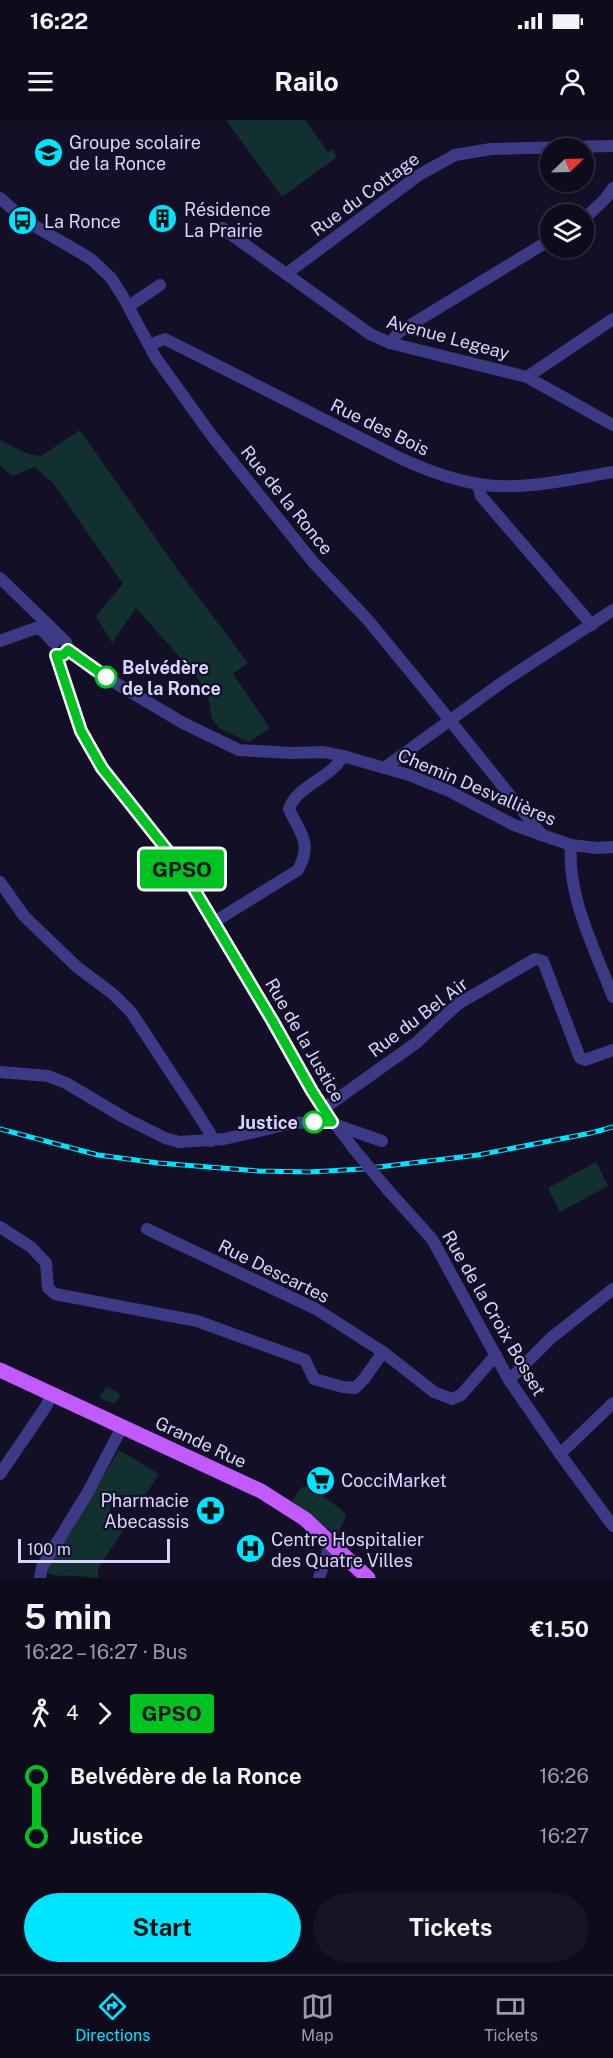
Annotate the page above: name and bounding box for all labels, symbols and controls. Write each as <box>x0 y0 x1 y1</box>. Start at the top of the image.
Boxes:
text: 16:22 <box>30 8 88 34</box>
icon: menu <box>24 65 57 98</box>
text: Railo <box>274 65 339 97</box>
icon: person <box>556 65 589 98</box>
place label: Groupe scolaire de la Ronce <box>69 132 201 174</box>
school or university icon: Groupe scolaire de la Ronce <box>32 136 64 168</box>
north arrow <box>540 138 594 192</box>
map controls <box>540 138 594 258</box>
street label: Rue du Cottage <box>307 148 423 240</box>
place label: Résidence La Prairie <box>184 199 271 241</box>
building icon: Résidence La Prairie <box>147 203 179 235</box>
button: layers <box>540 204 594 258</box>
bus stop icon: La Ronce <box>7 205 39 237</box>
place label: La Ronce <box>44 211 121 232</box>
street label: Avenue Legeay <box>384 310 512 364</box>
street label: Rue des Bois <box>327 394 433 460</box>
street label: Rue de la Ronce <box>237 441 337 559</box>
place label: Belvédère de la Ronce <box>122 657 221 699</box>
marker: Belvédère de la Ronce <box>95 666 117 688</box>
street label: Chemin Desvallières <box>395 744 559 830</box>
line badge: GPSO <box>140 850 224 888</box>
text: GPSO <box>152 857 212 882</box>
street label: Rue du Bel Air <box>364 973 472 1061</box>
street label: Rue de la Justice <box>261 974 349 1106</box>
marker: Justice <box>303 1111 325 1133</box>
place label: Justice <box>238 1112 298 1133</box>
street label: Rue de la Croix Bosset <box>438 1227 550 1399</box>
street label: Rue Descartes <box>215 1235 333 1307</box>
street label: Grande Rue <box>152 1412 250 1472</box>
supermarket icon: CocciMarket <box>304 1464 336 1496</box>
place label: CocciMarket <box>341 1470 447 1491</box>
place label: Pharmacie Abecassis <box>100 1490 189 1532</box>
pharmacy icon: Pharmacie Abecassis <box>194 1494 226 1526</box>
place label: Centre Hospitalier des Quatre Villes <box>271 1529 424 1571</box>
hospital icon: Centre Hospitalier des Quatre Villes <box>234 1533 266 1565</box>
scale bar <box>18 1536 170 1564</box>
text: 100 m <box>27 1540 71 1559</box>
text: 5 min <box>24 1598 112 1636</box>
text: €1.50 <box>530 1616 589 1642</box>
text: 16:22 – 16:27 · Bus <box>24 1640 187 1664</box>
icon: walk <box>24 1697 57 1730</box>
icon: forward <box>88 1697 121 1730</box>
text: 4 <box>66 1701 79 1725</box>
text: GPSO <box>142 1701 202 1726</box>
text: Belvédère de la Ronce <box>70 1763 302 1789</box>
text: 16:26 <box>539 1764 589 1788</box>
text: Justice <box>70 1823 143 1849</box>
text: 16:27 <box>540 1824 589 1848</box>
button: Start <box>24 1893 301 1962</box>
button: Tickets <box>313 1893 589 1962</box>
tab: Directions <box>75 1990 150 2045</box>
tab: Map <box>301 1990 334 2045</box>
tab: Tickets <box>484 1990 538 2045</box>

